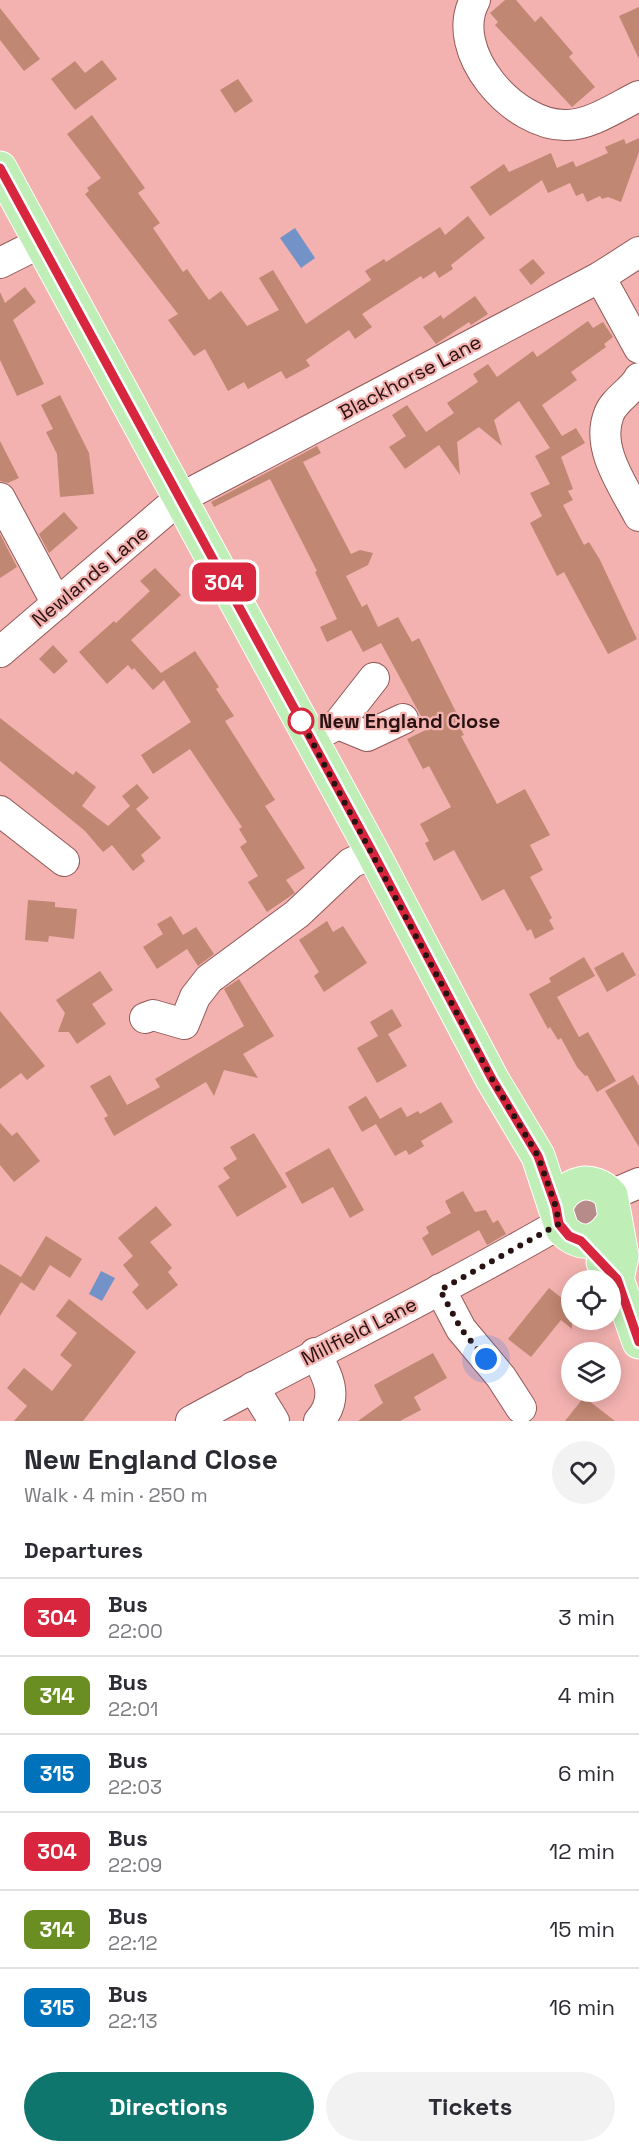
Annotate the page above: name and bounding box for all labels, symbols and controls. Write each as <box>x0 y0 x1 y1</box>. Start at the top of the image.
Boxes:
street label: Blackhorse Lane <box>334 328 486 426</box>
street label: Newlands Lane <box>26 520 154 632</box>
line badge: 304 <box>190 562 258 602</box>
text: 304 <box>204 569 244 596</box>
marker: New England Close <box>288 708 314 734</box>
place label: New England Close <box>319 708 500 734</box>
map controls <box>561 1270 621 1402</box>
button: locate <box>561 1270 621 1330</box>
street label: Millfield Lane <box>297 1291 421 1371</box>
button: layers <box>561 1342 621 1402</box>
your location <box>471 1344 501 1374</box>
text: New England Close <box>24 1441 278 1477</box>
button: heart <box>552 1441 615 1504</box>
text: Walk · 4 min · 250 m <box>24 1482 208 1508</box>
text: Departures <box>24 1536 143 1564</box>
text: Bus <box>108 1590 148 1618</box>
text: 3 min <box>558 1603 615 1631</box>
text: 304 <box>37 1604 77 1631</box>
text: 22:00 <box>108 1618 163 1644</box>
text: Bus <box>108 1668 148 1696</box>
text: 4 min <box>558 1681 615 1709</box>
text: 314 <box>39 1682 75 1709</box>
text: 22:01 <box>108 1696 158 1722</box>
text: Bus <box>108 1746 148 1774</box>
text: 6 min <box>558 1759 615 1787</box>
text: 315 <box>40 1760 74 1787</box>
text: 22:03 <box>108 1774 162 1800</box>
text: Bus <box>108 1824 148 1852</box>
text: 12 min <box>549 1837 615 1865</box>
text: 304 <box>37 1838 77 1865</box>
text: 22:09 <box>108 1852 162 1878</box>
text: Bus <box>108 1902 148 1930</box>
text: 15 min <box>549 1915 615 1943</box>
text: 314 <box>39 1916 75 1943</box>
text: 22:12 <box>108 1930 158 1956</box>
text: Bus <box>108 1980 148 2008</box>
text: 16 min <box>549 1993 615 2021</box>
text: 315 <box>40 1994 74 2021</box>
text: 22:13 <box>108 2008 158 2034</box>
button: Directions <box>24 2072 314 2141</box>
button: Tickets <box>326 2072 615 2141</box>

